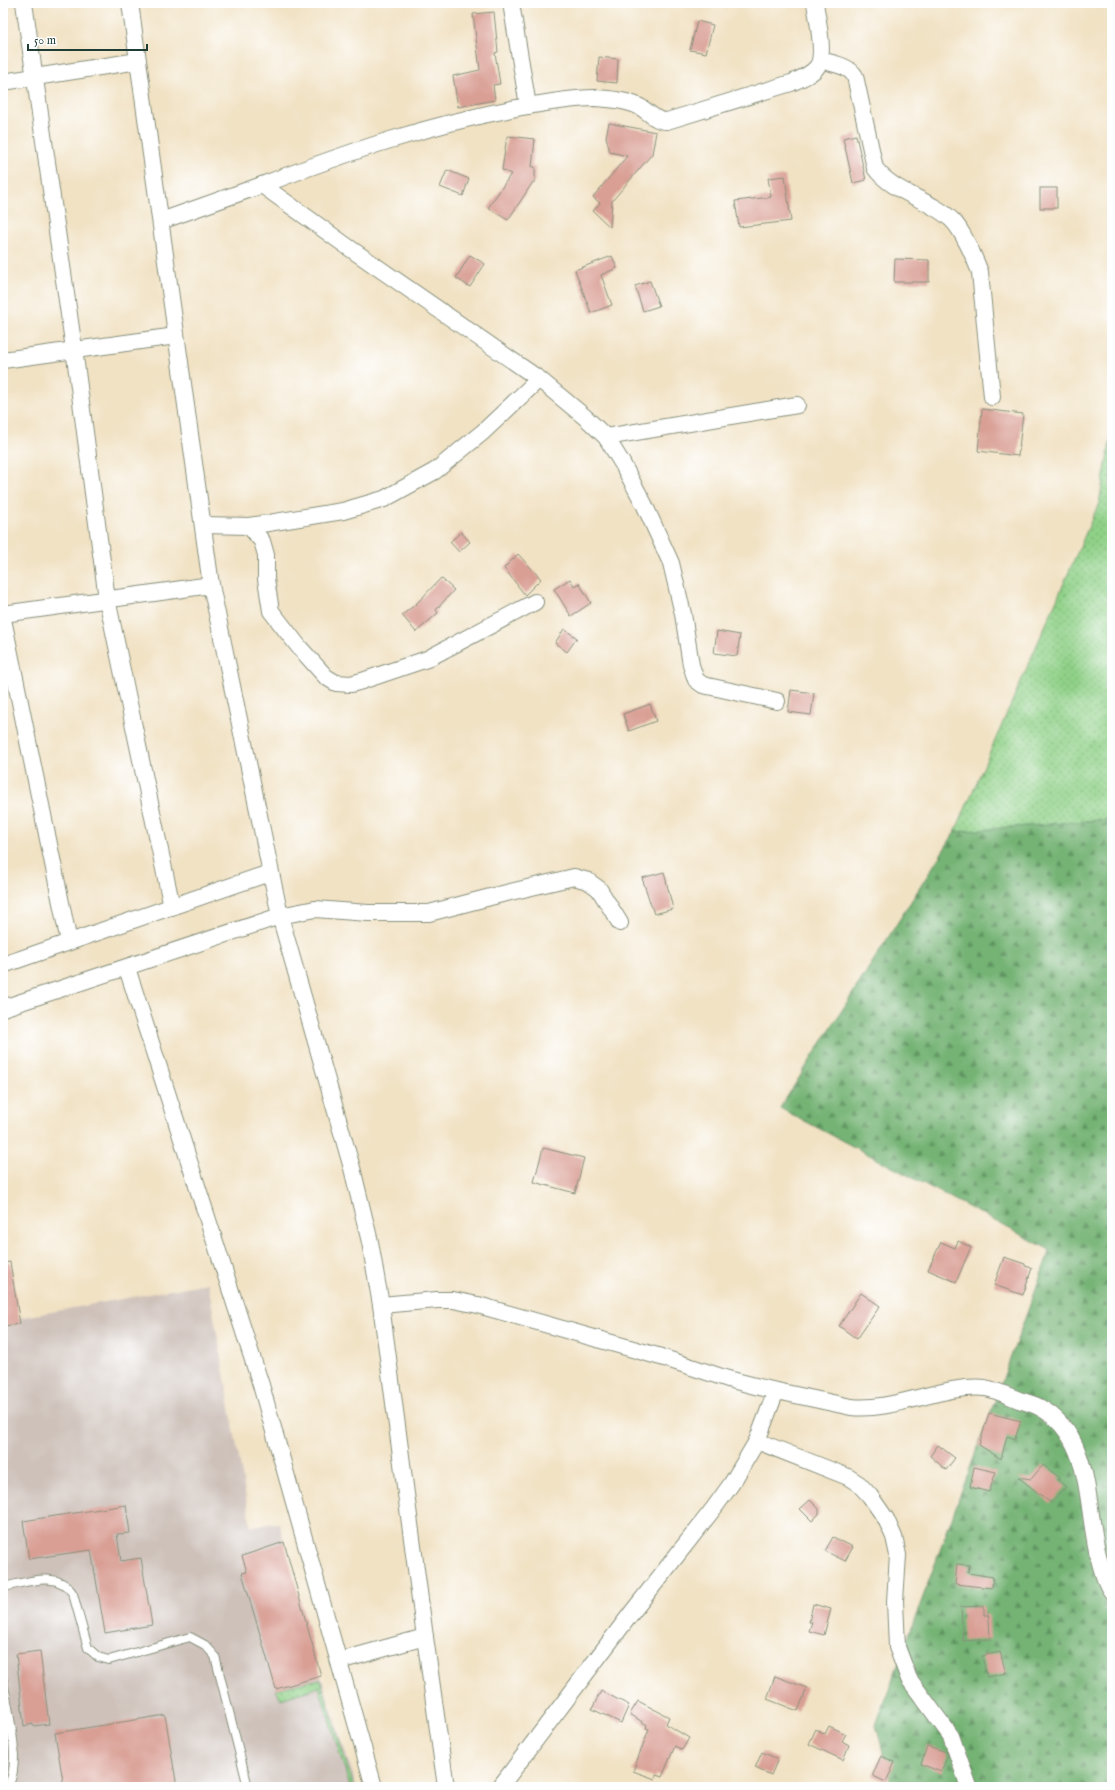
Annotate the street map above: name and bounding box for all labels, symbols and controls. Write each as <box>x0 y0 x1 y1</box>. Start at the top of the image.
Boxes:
scale bar <box>28 26 147 52</box>
text: 50 m <box>34 33 56 48</box>

